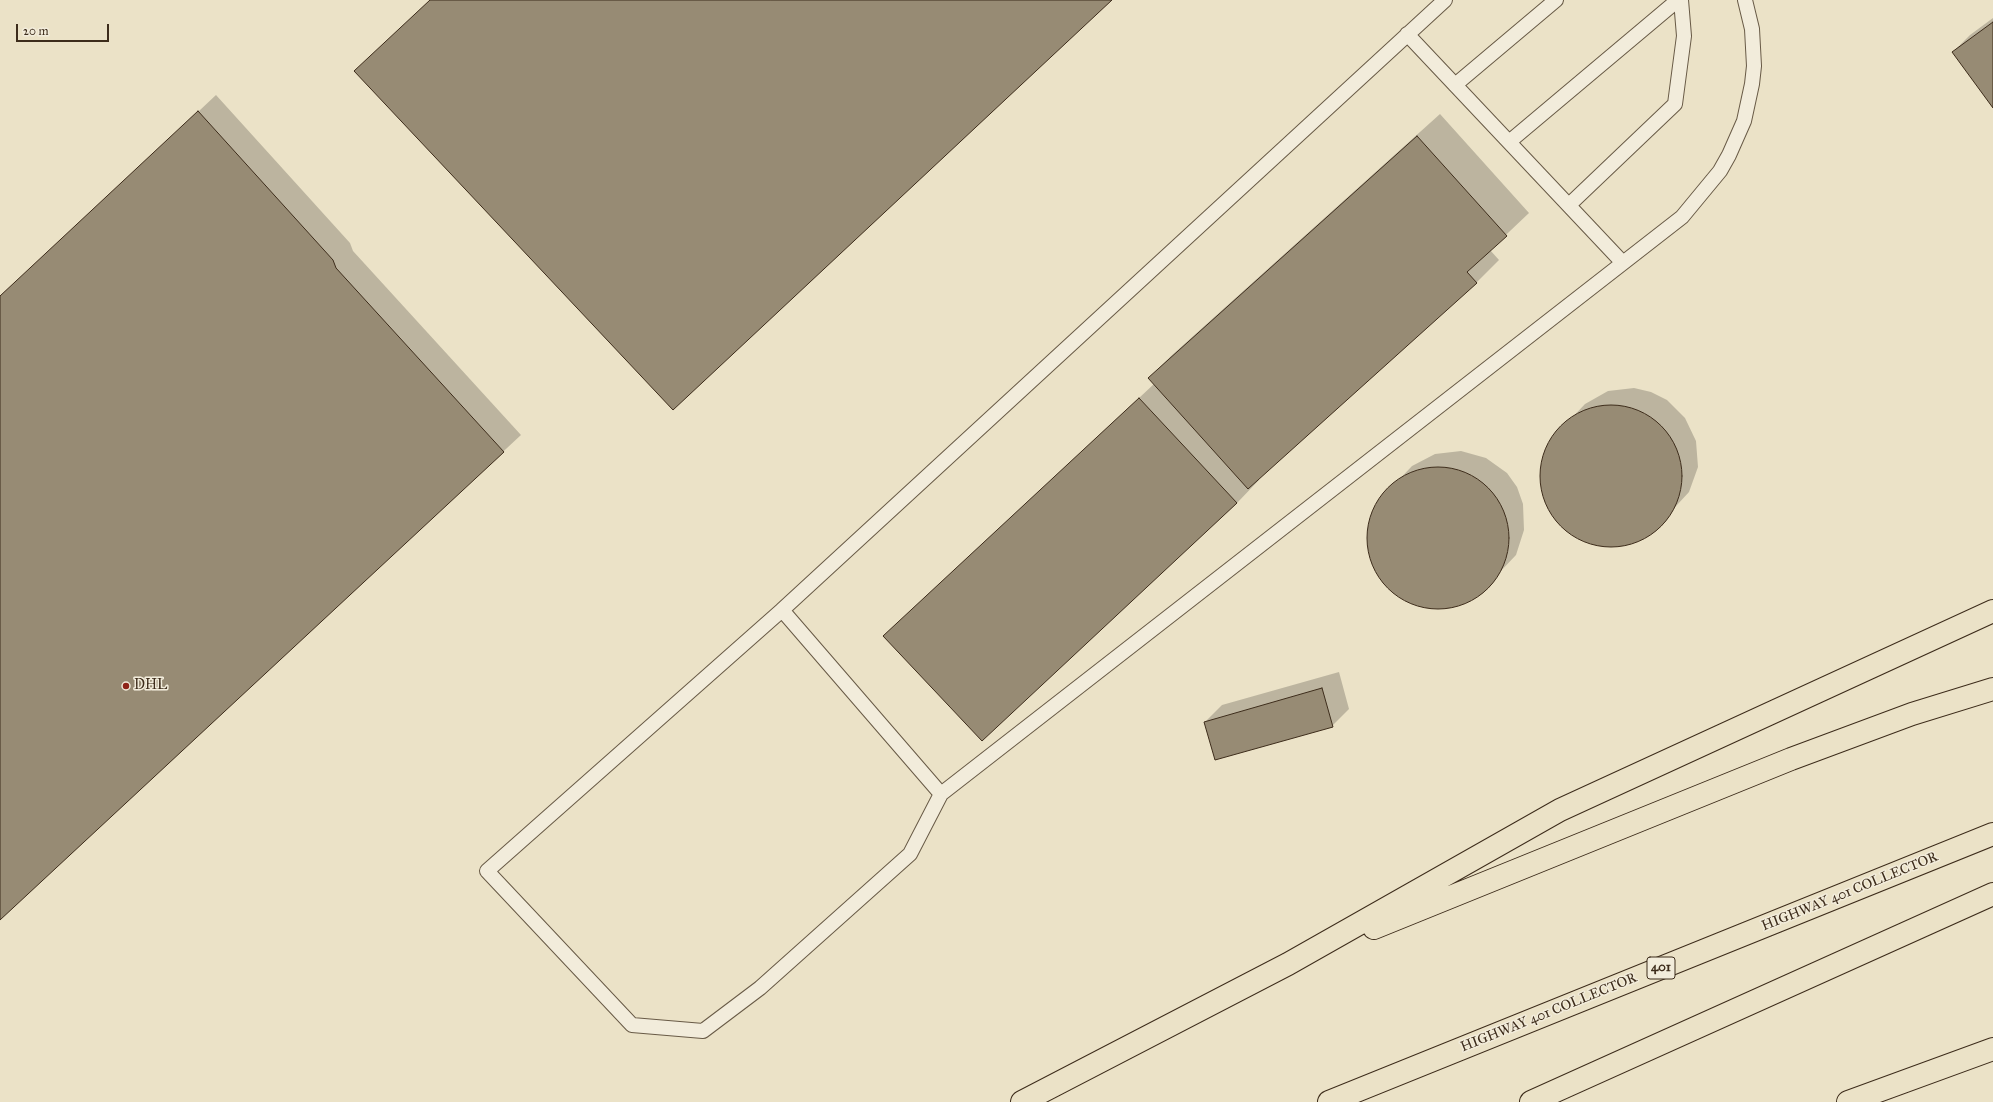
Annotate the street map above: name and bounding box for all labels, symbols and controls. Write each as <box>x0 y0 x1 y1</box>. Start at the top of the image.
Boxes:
scale bar <box>18 16 111 42</box>
text: 20 m <box>23 24 49 38</box>
place label: DHL <box>134 678 167 694</box>
marker: DHL <box>121 681 131 691</box>
street label: HIGHWAY 401 COLLECTOR <box>1759 849 1941 935</box>
road number: 401 <box>1647 957 1675 979</box>
street label: HIGHWAY 401 COLLECTOR <box>1458 970 1640 1056</box>

